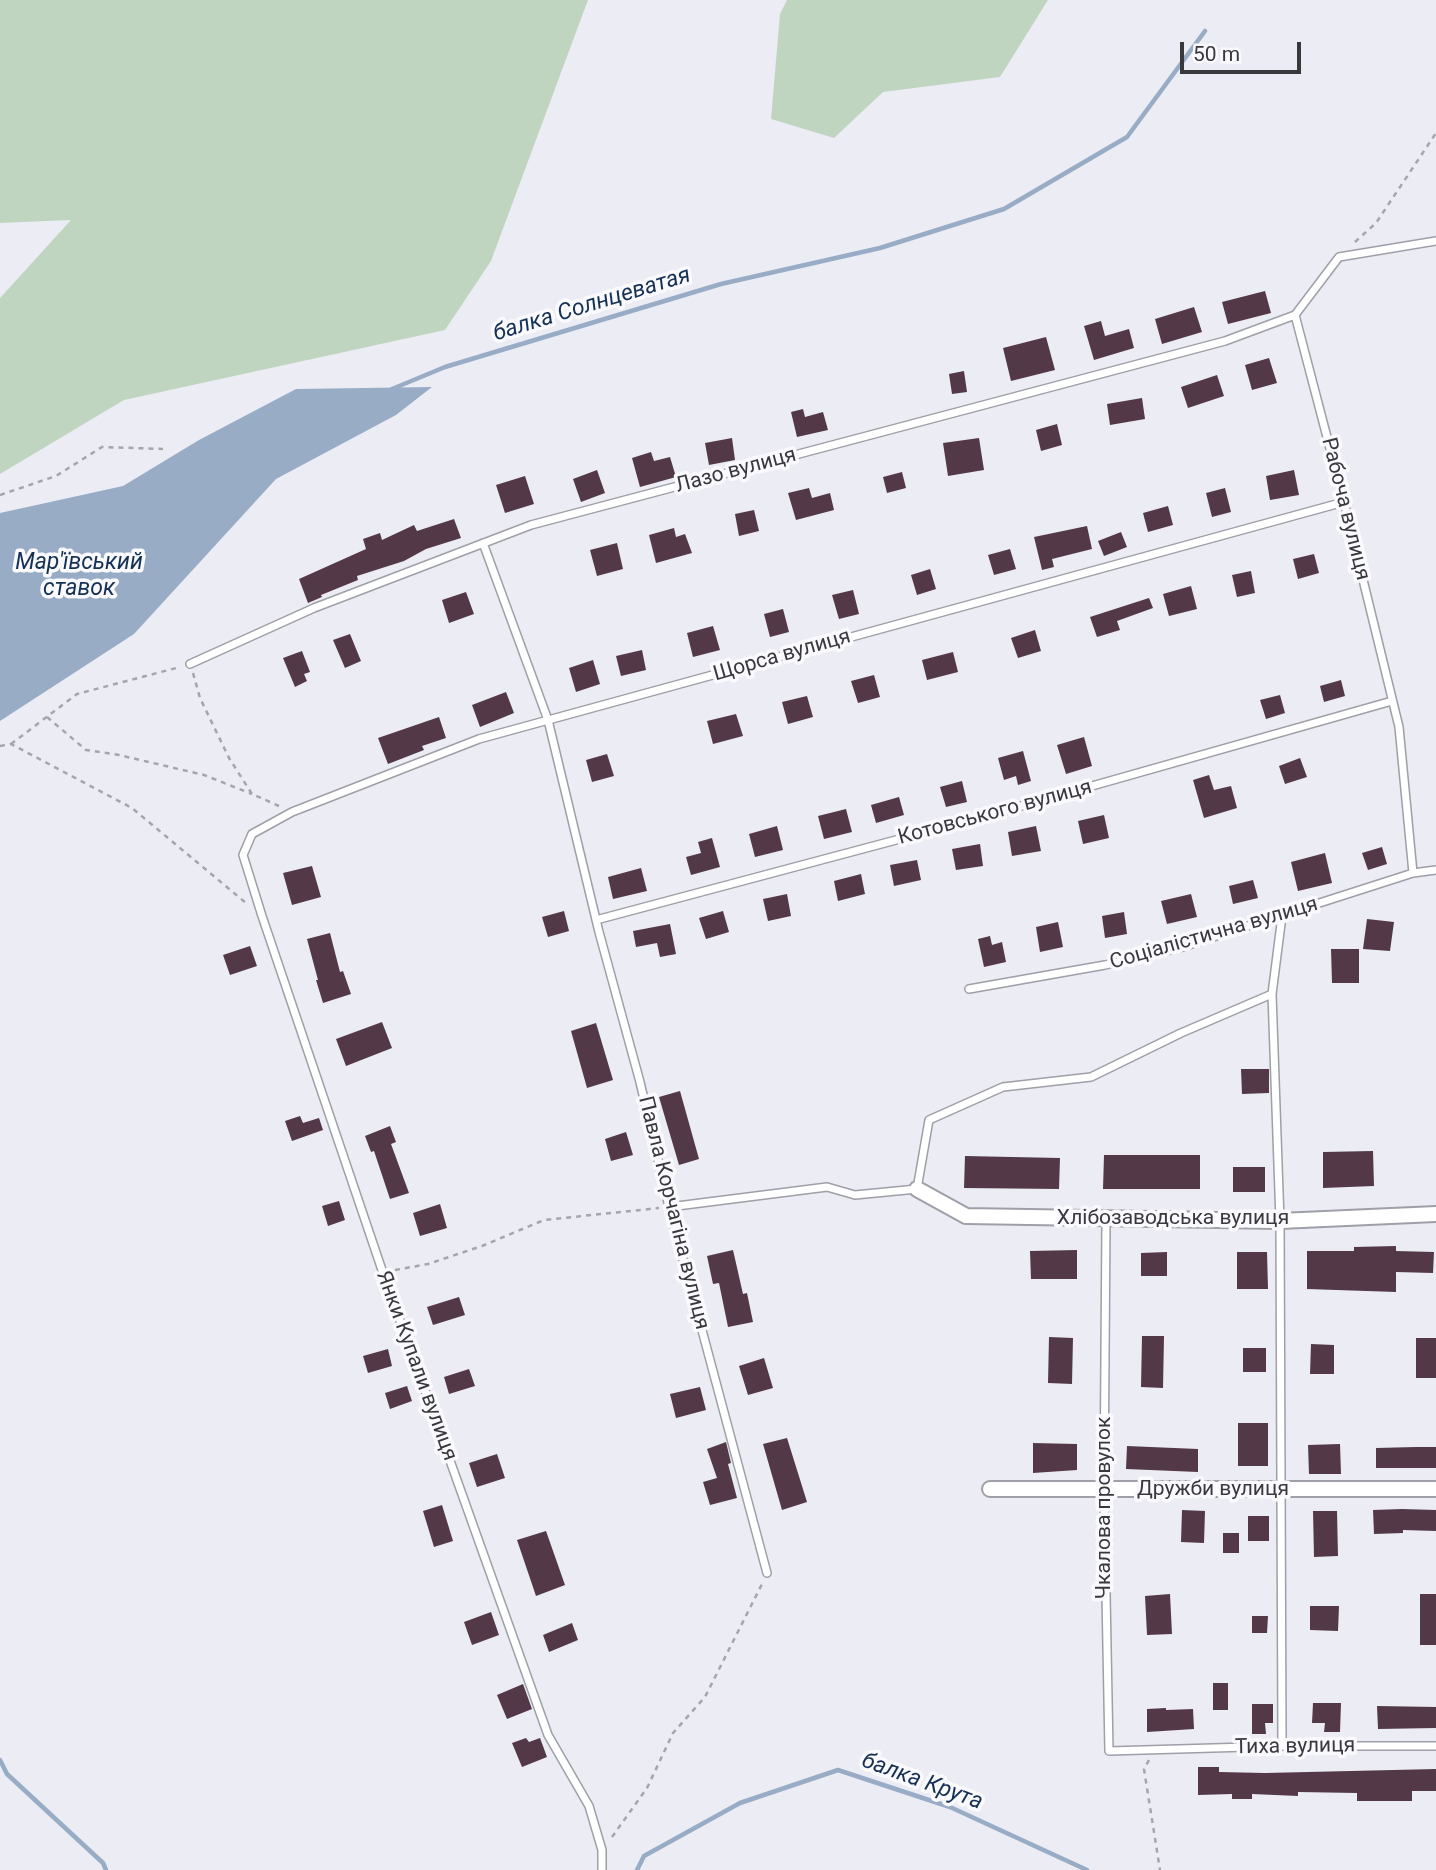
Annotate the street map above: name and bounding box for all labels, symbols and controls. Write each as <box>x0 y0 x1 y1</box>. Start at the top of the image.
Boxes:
scale bar <box>1184 28 1305 72</box>
text: 50 m <box>1193 42 1240 66</box>
water label: балка Солнцеватая <box>490 262 694 348</box>
street label: Рабоча вулиця <box>1315 435 1375 583</box>
street label: Лазо вулиця <box>673 443 799 499</box>
water label: Мар'ївський ставок <box>15 549 143 603</box>
street label: Щорса вулиця <box>711 624 853 688</box>
street label: Котовського вулиця <box>895 775 1095 851</box>
street label: Соціалістична вулиця <box>1107 892 1321 976</box>
street label: Павла Корчагіна вулиця <box>632 1094 714 1332</box>
street label: Хлібозаводська вулиця <box>1057 1206 1289 1232</box>
street label: Янки Купали вулиця <box>370 1268 462 1464</box>
street label: Чкалова провулок <box>1092 1417 1118 1599</box>
street label: Дружби вулиця <box>1137 1477 1289 1503</box>
street label: Тиха вулиця <box>1235 1733 1355 1761</box>
water label: балка Крута <box>858 1747 986 1817</box>

